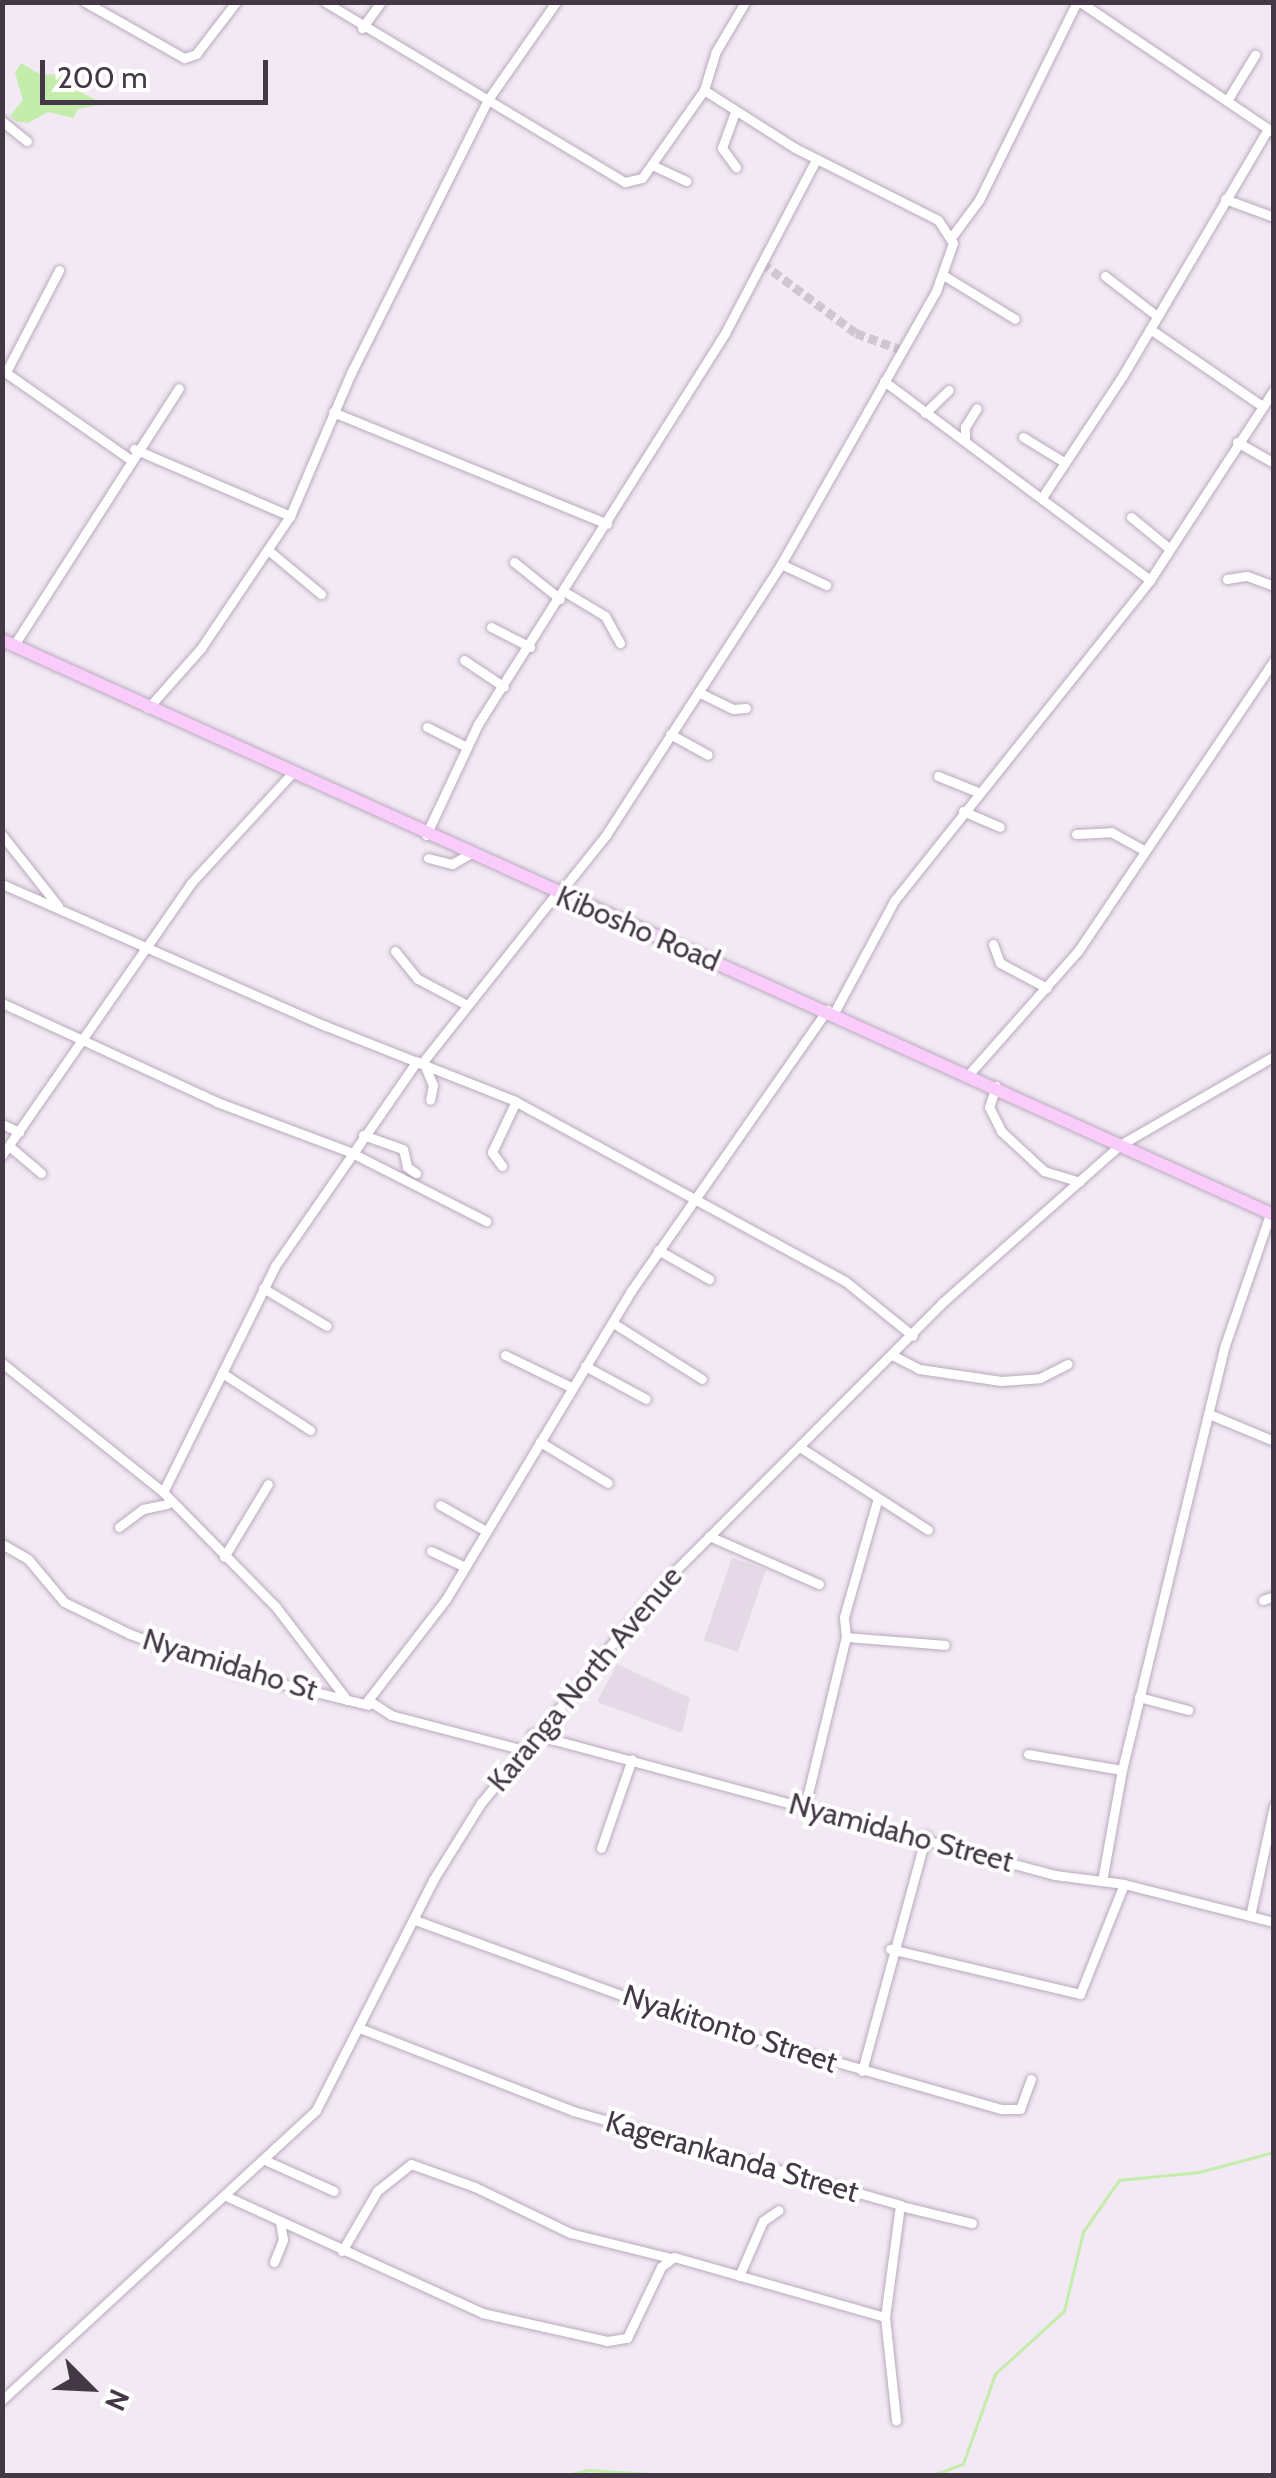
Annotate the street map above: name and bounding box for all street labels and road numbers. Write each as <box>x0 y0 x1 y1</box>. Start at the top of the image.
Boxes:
street label: Kibosho Road <box>551 878 725 980</box>
street label: Karanga North Avenue <box>480 1559 690 1799</box>
street label: Nyamidaho St <box>138 1621 322 1709</box>
street label: Nyamidaho Street <box>785 1786 1017 1880</box>
street label: Nyakitonto Street <box>618 1977 842 2081</box>
street label: Kagerankanda Street <box>601 2104 863 2210</box>

